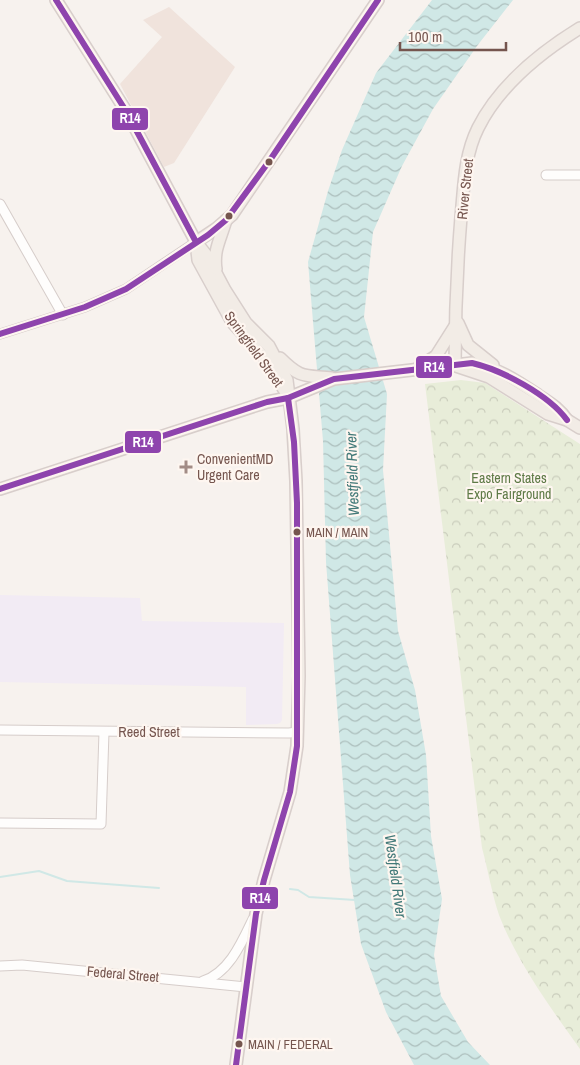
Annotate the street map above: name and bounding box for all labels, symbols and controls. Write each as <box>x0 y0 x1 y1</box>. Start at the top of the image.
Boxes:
scale bar <box>400 20 506 52</box>
text: 100 m <box>408 26 442 47</box>
line badge: R14 <box>111 107 149 131</box>
text: R14 <box>119 109 141 127</box>
unlabelled marker <box>264 157 274 167</box>
street label: River Street <box>453 158 477 220</box>
unlabelled marker <box>224 211 234 221</box>
street label: Springfield Street <box>220 308 288 390</box>
line badge: R14 <box>415 355 453 379</box>
text: R14 <box>423 358 445 376</box>
line badge: R14 <box>124 430 162 454</box>
water label: Westfield River <box>340 431 364 516</box>
text: R14 <box>132 433 154 451</box>
place label: ConvenientMD Urgent Care <box>197 450 274 484</box>
marker: ConvenientMD Urgent Care <box>179 460 193 474</box>
park label: Eastern States Expo Fairground <box>467 469 551 503</box>
place label: MAIN / MAIN <box>306 524 368 541</box>
marker: MAIN / MAIN <box>292 527 302 537</box>
street label: Reed Street <box>118 723 180 741</box>
water label: Westfield River <box>380 833 412 920</box>
line badge: R14 <box>241 886 279 910</box>
text: R14 <box>249 889 271 907</box>
street label: Federal Street <box>86 962 160 986</box>
place label: MAIN / FEDERAL <box>248 1036 333 1053</box>
marker: MAIN / FEDERAL <box>234 1039 244 1049</box>

